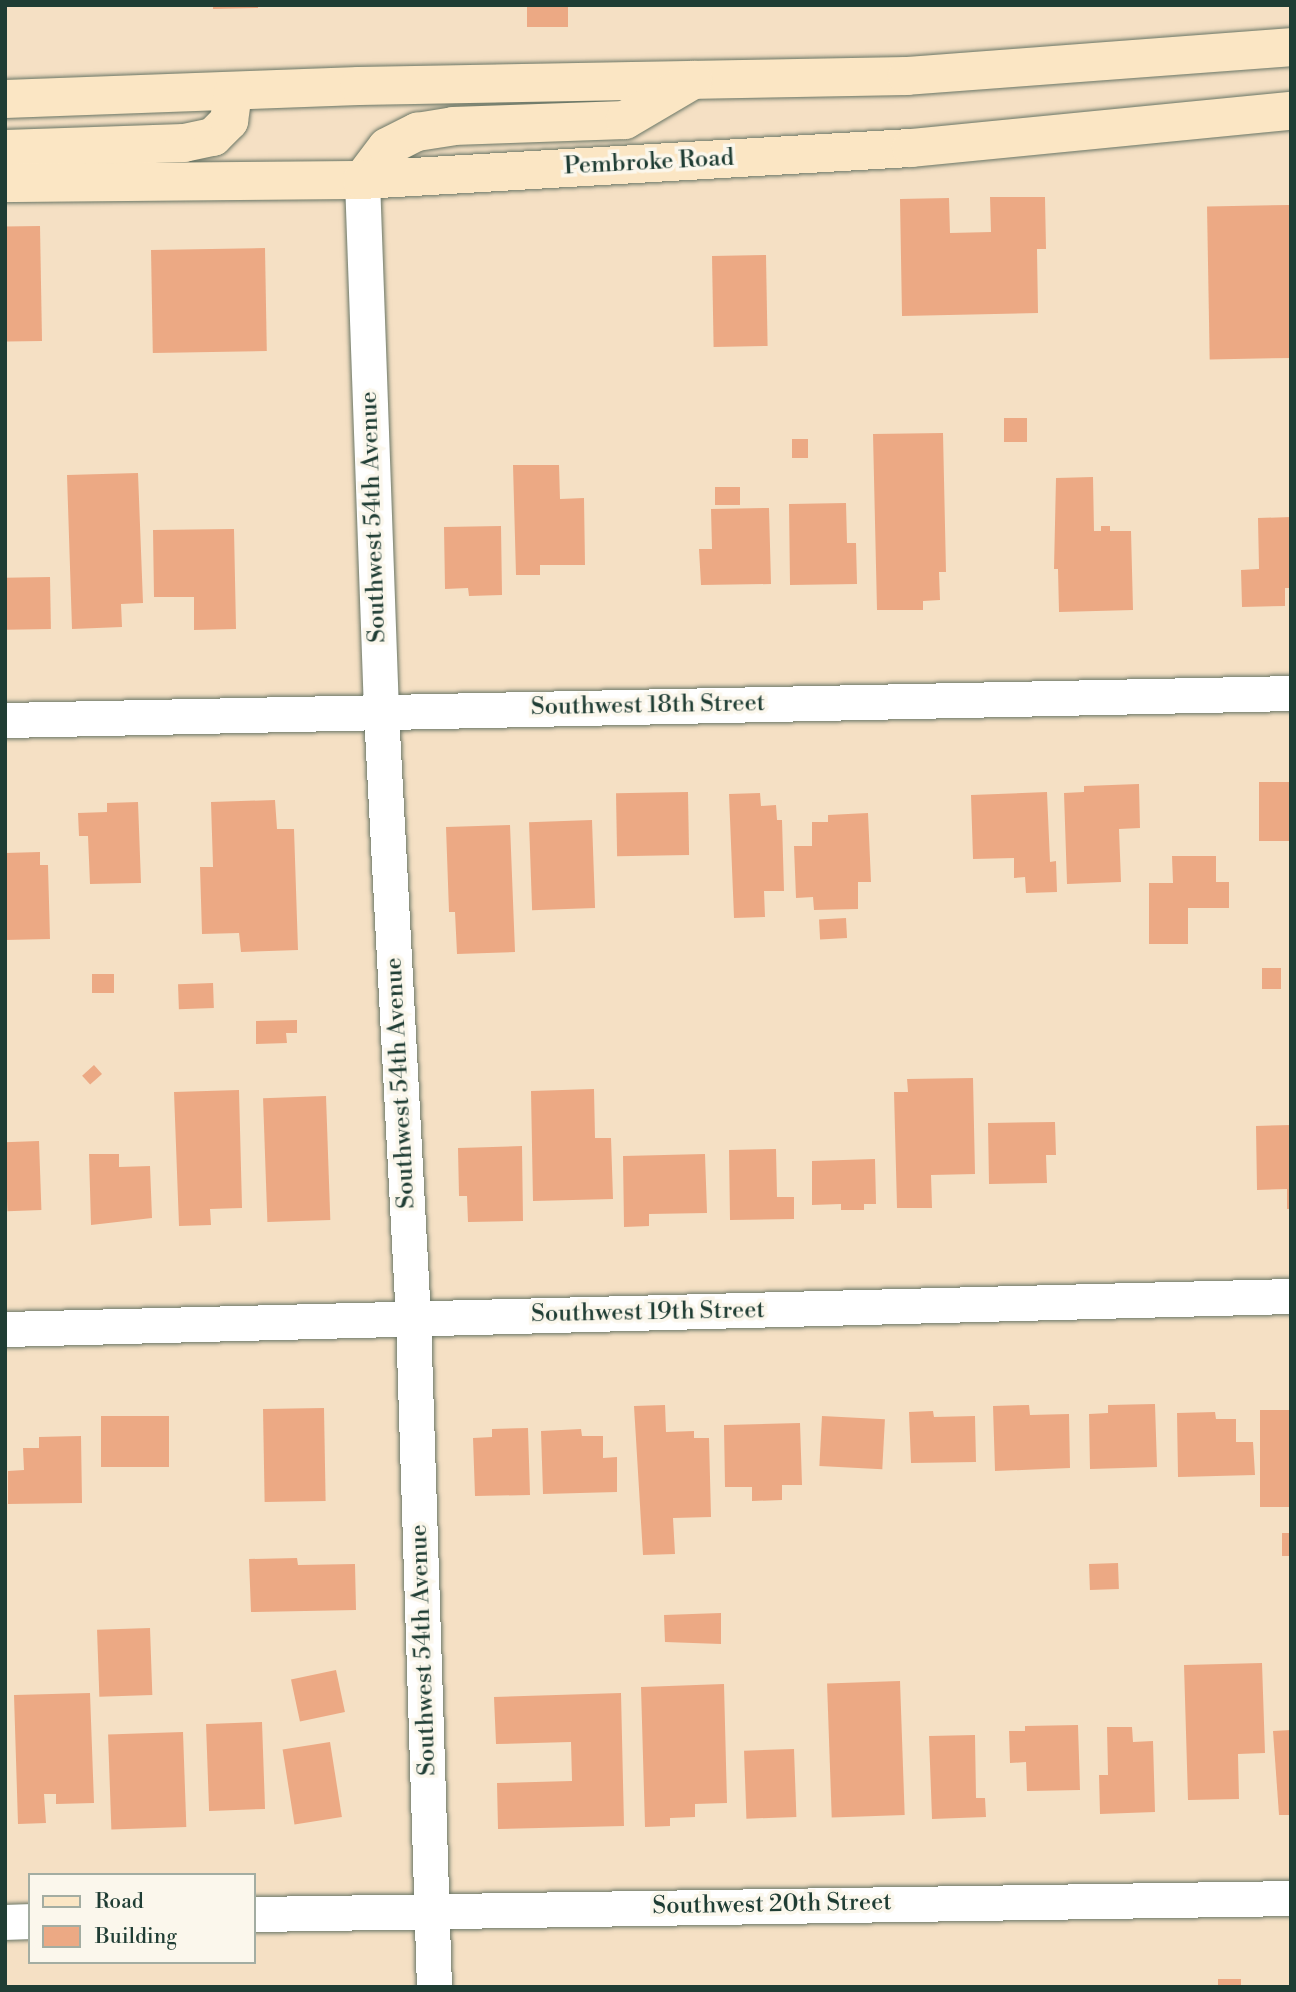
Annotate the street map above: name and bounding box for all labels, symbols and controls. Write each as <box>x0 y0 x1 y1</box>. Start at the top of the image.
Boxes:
street label: Pembroke Road <box>563 144 735 182</box>
street label: Southwest 54th Avenue <box>355 391 393 643</box>
street label: Southwest 18th Street <box>531 690 765 722</box>
street label: Southwest 54th Avenue <box>380 957 422 1209</box>
street label: Southwest 19th Street <box>531 1297 765 1329</box>
street label: Southwest 54th Avenue <box>405 1524 443 1776</box>
legend <box>28 1873 256 1964</box>
text: Road <box>95 1889 144 1915</box>
street label: Southwest 20th Street <box>652 1889 892 1921</box>
text: Building <box>95 1924 177 1950</box>

